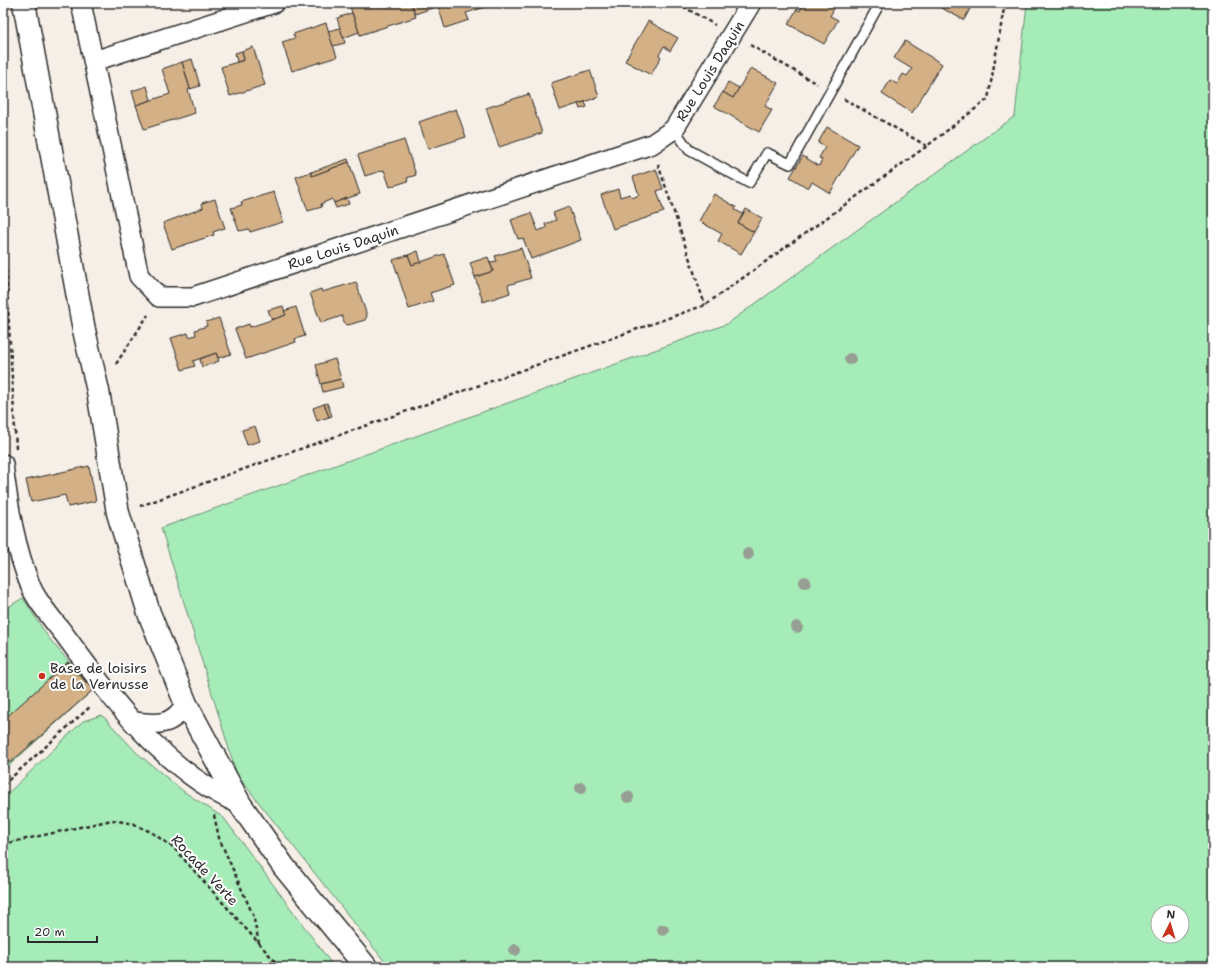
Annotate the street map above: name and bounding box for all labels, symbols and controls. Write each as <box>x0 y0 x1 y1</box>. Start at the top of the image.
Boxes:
street label: Rue Louis Daquin <box>672 17 748 125</box>
street label: Rue Louis Daquin <box>285 220 401 273</box>
place label: Base de loisirs de la Vernusse <box>50 659 149 693</box>
marker: Base de loisirs de la Vernusse <box>37 671 47 681</box>
street label: Rocade Verte <box>168 831 242 909</box>
north arrow <box>1150 904 1190 944</box>
text: N <box>1166 907 1176 922</box>
scale bar <box>28 918 97 944</box>
text: 20 m <box>34 924 65 940</box>

